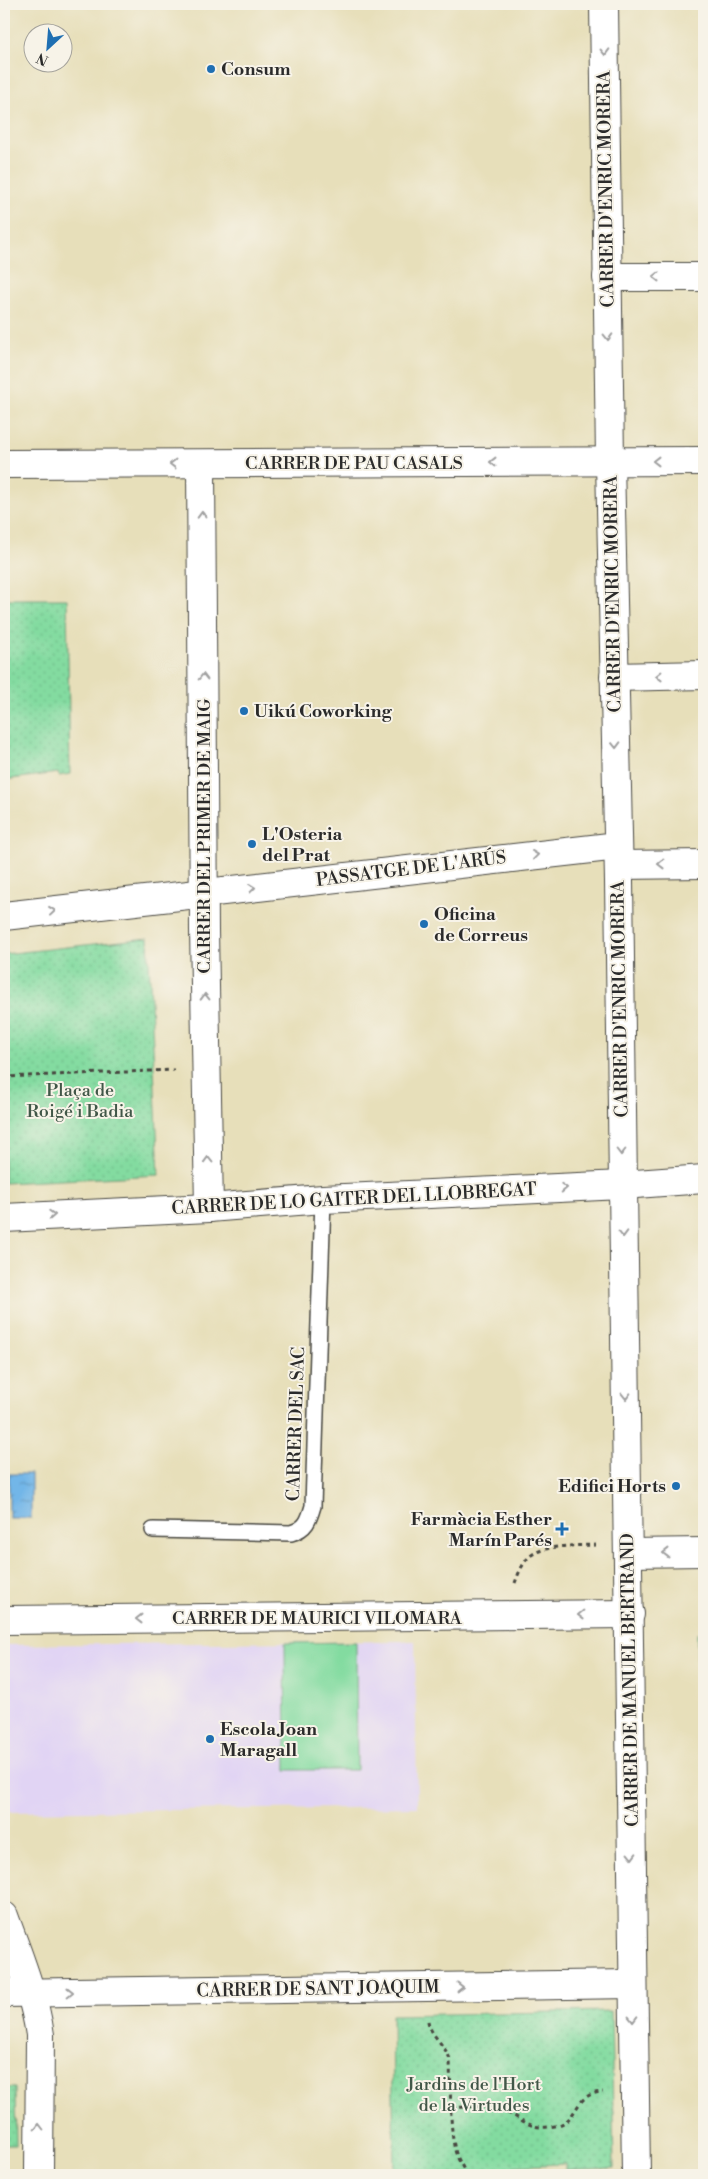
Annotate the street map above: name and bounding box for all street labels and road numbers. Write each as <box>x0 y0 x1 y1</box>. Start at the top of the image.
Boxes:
street label: CARRER D'ENRIC MORERA <box>592 70 620 308</box>
street label: CARRER DE PAU CASALS <box>245 452 463 475</box>
street label: CARRER D'ENRIC MORERA <box>599 475 627 713</box>
street label: CARRER DEL PRIMER DE MAIG <box>193 698 216 974</box>
street label: PASSATGE DE L'ARÚS <box>315 846 507 892</box>
street label: CARRER D'ENRIC MORERA <box>606 880 634 1118</box>
street label: CARRER DE LO GAITER DEL LLOBREGAT <box>171 1178 538 1220</box>
street label: CARRER DEL SAC <box>282 1346 310 1502</box>
street label: CARRER DE MANUEL BERTRAND <box>616 1533 644 1827</box>
street label: CARRER DE MAURICI VILOMARA <box>172 1607 463 1630</box>
street label: CARRER DE SANT JOAQUIM <box>196 1975 440 2003</box>

